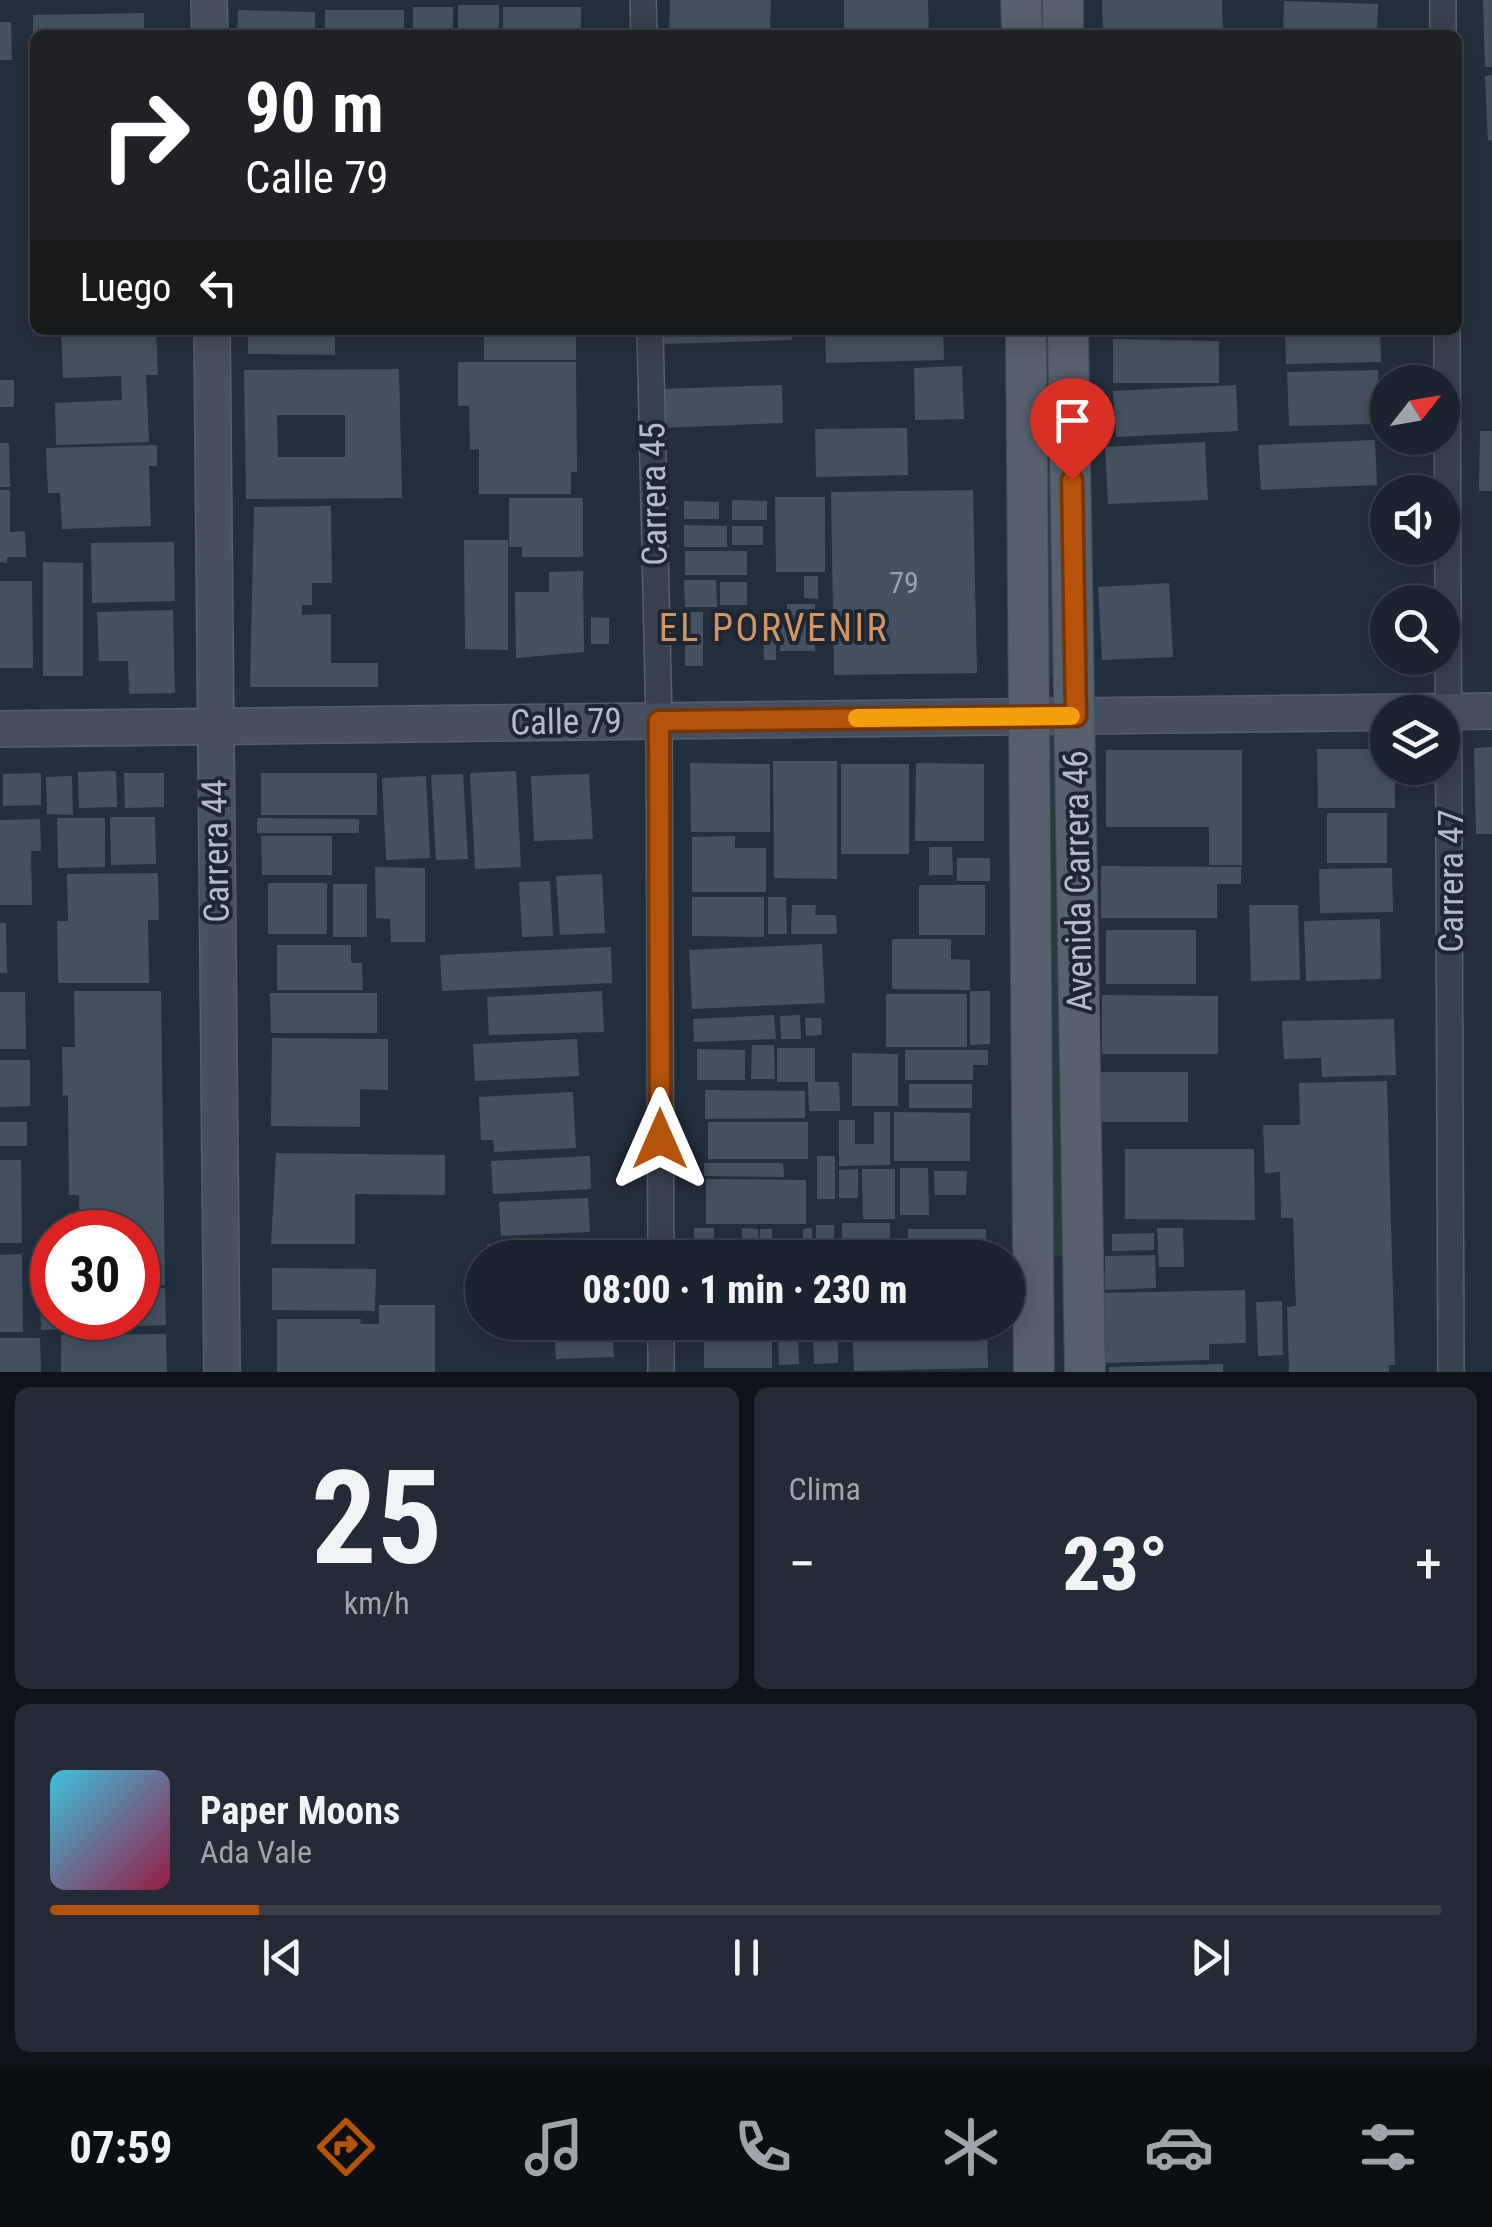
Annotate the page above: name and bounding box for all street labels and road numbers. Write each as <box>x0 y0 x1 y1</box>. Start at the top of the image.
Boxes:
street label: Carrera 45 <box>632 422 676 566</box>
street label: Calle 79 <box>510 701 622 743</box>
street label: Avenida Carrera 46 <box>1055 750 1101 1012</box>
street label: Carrera 44 <box>194 779 238 923</box>
street label: Carrera 47 <box>1431 809 1472 953</box>

